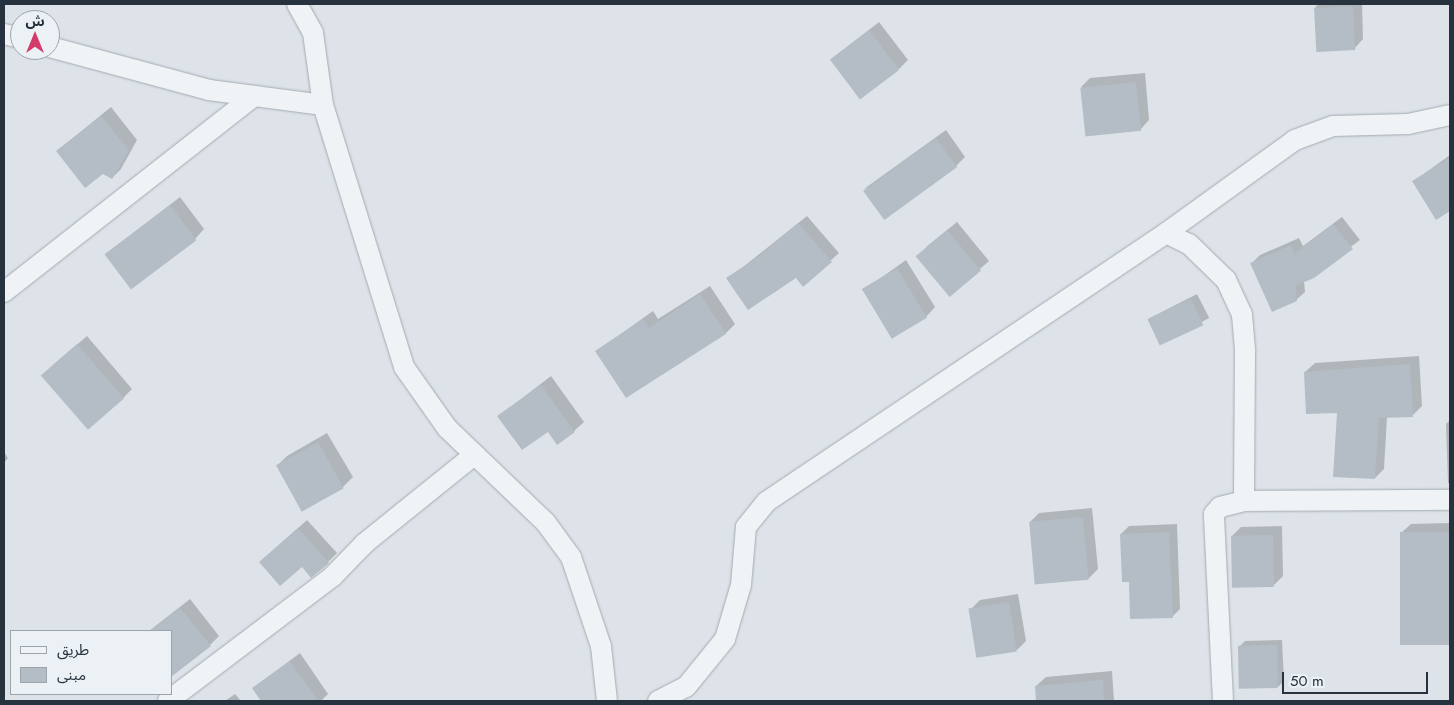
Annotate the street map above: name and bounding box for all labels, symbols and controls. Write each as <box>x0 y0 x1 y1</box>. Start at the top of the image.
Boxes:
north arrow <box>10 10 60 60</box>
text: ش <box>25 11 45 31</box>
legend <box>10 630 172 695</box>
text: طريق <box>57 639 89 661</box>
scale bar <box>1284 662 1430 694</box>
text: مبنى <box>57 664 86 686</box>
text: 50 m <box>1290 670 1324 692</box>

